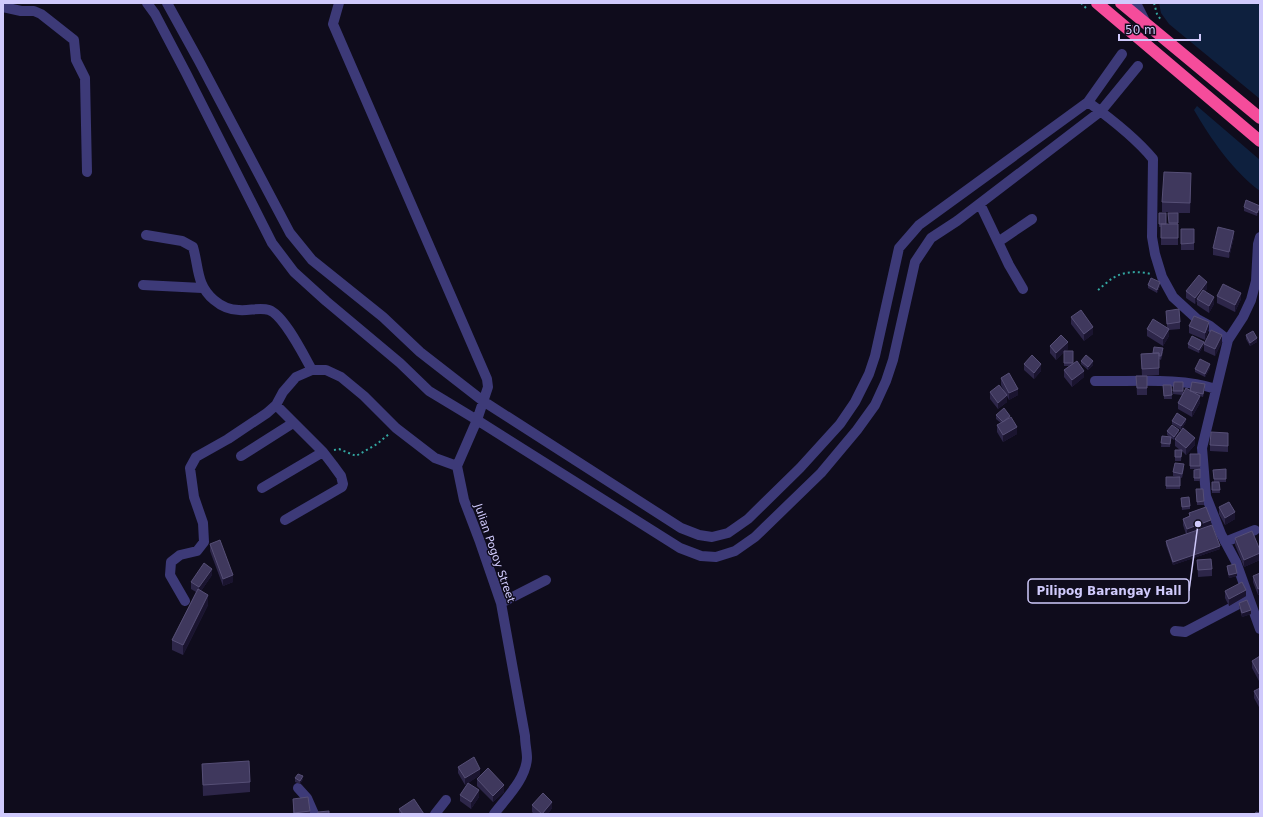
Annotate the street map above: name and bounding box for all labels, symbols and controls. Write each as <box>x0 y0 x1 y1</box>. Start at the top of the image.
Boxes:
scale bar <box>1119 16 1200 42</box>
text: 50 m <box>1125 23 1156 37</box>
street label: Julian Pogoy Street <box>471 501 518 605</box>
callout: Pilipog Barangay Hall <box>1028 579 1189 603</box>
text: Pilipog Barangay Hall <box>1036 584 1182 598</box>

